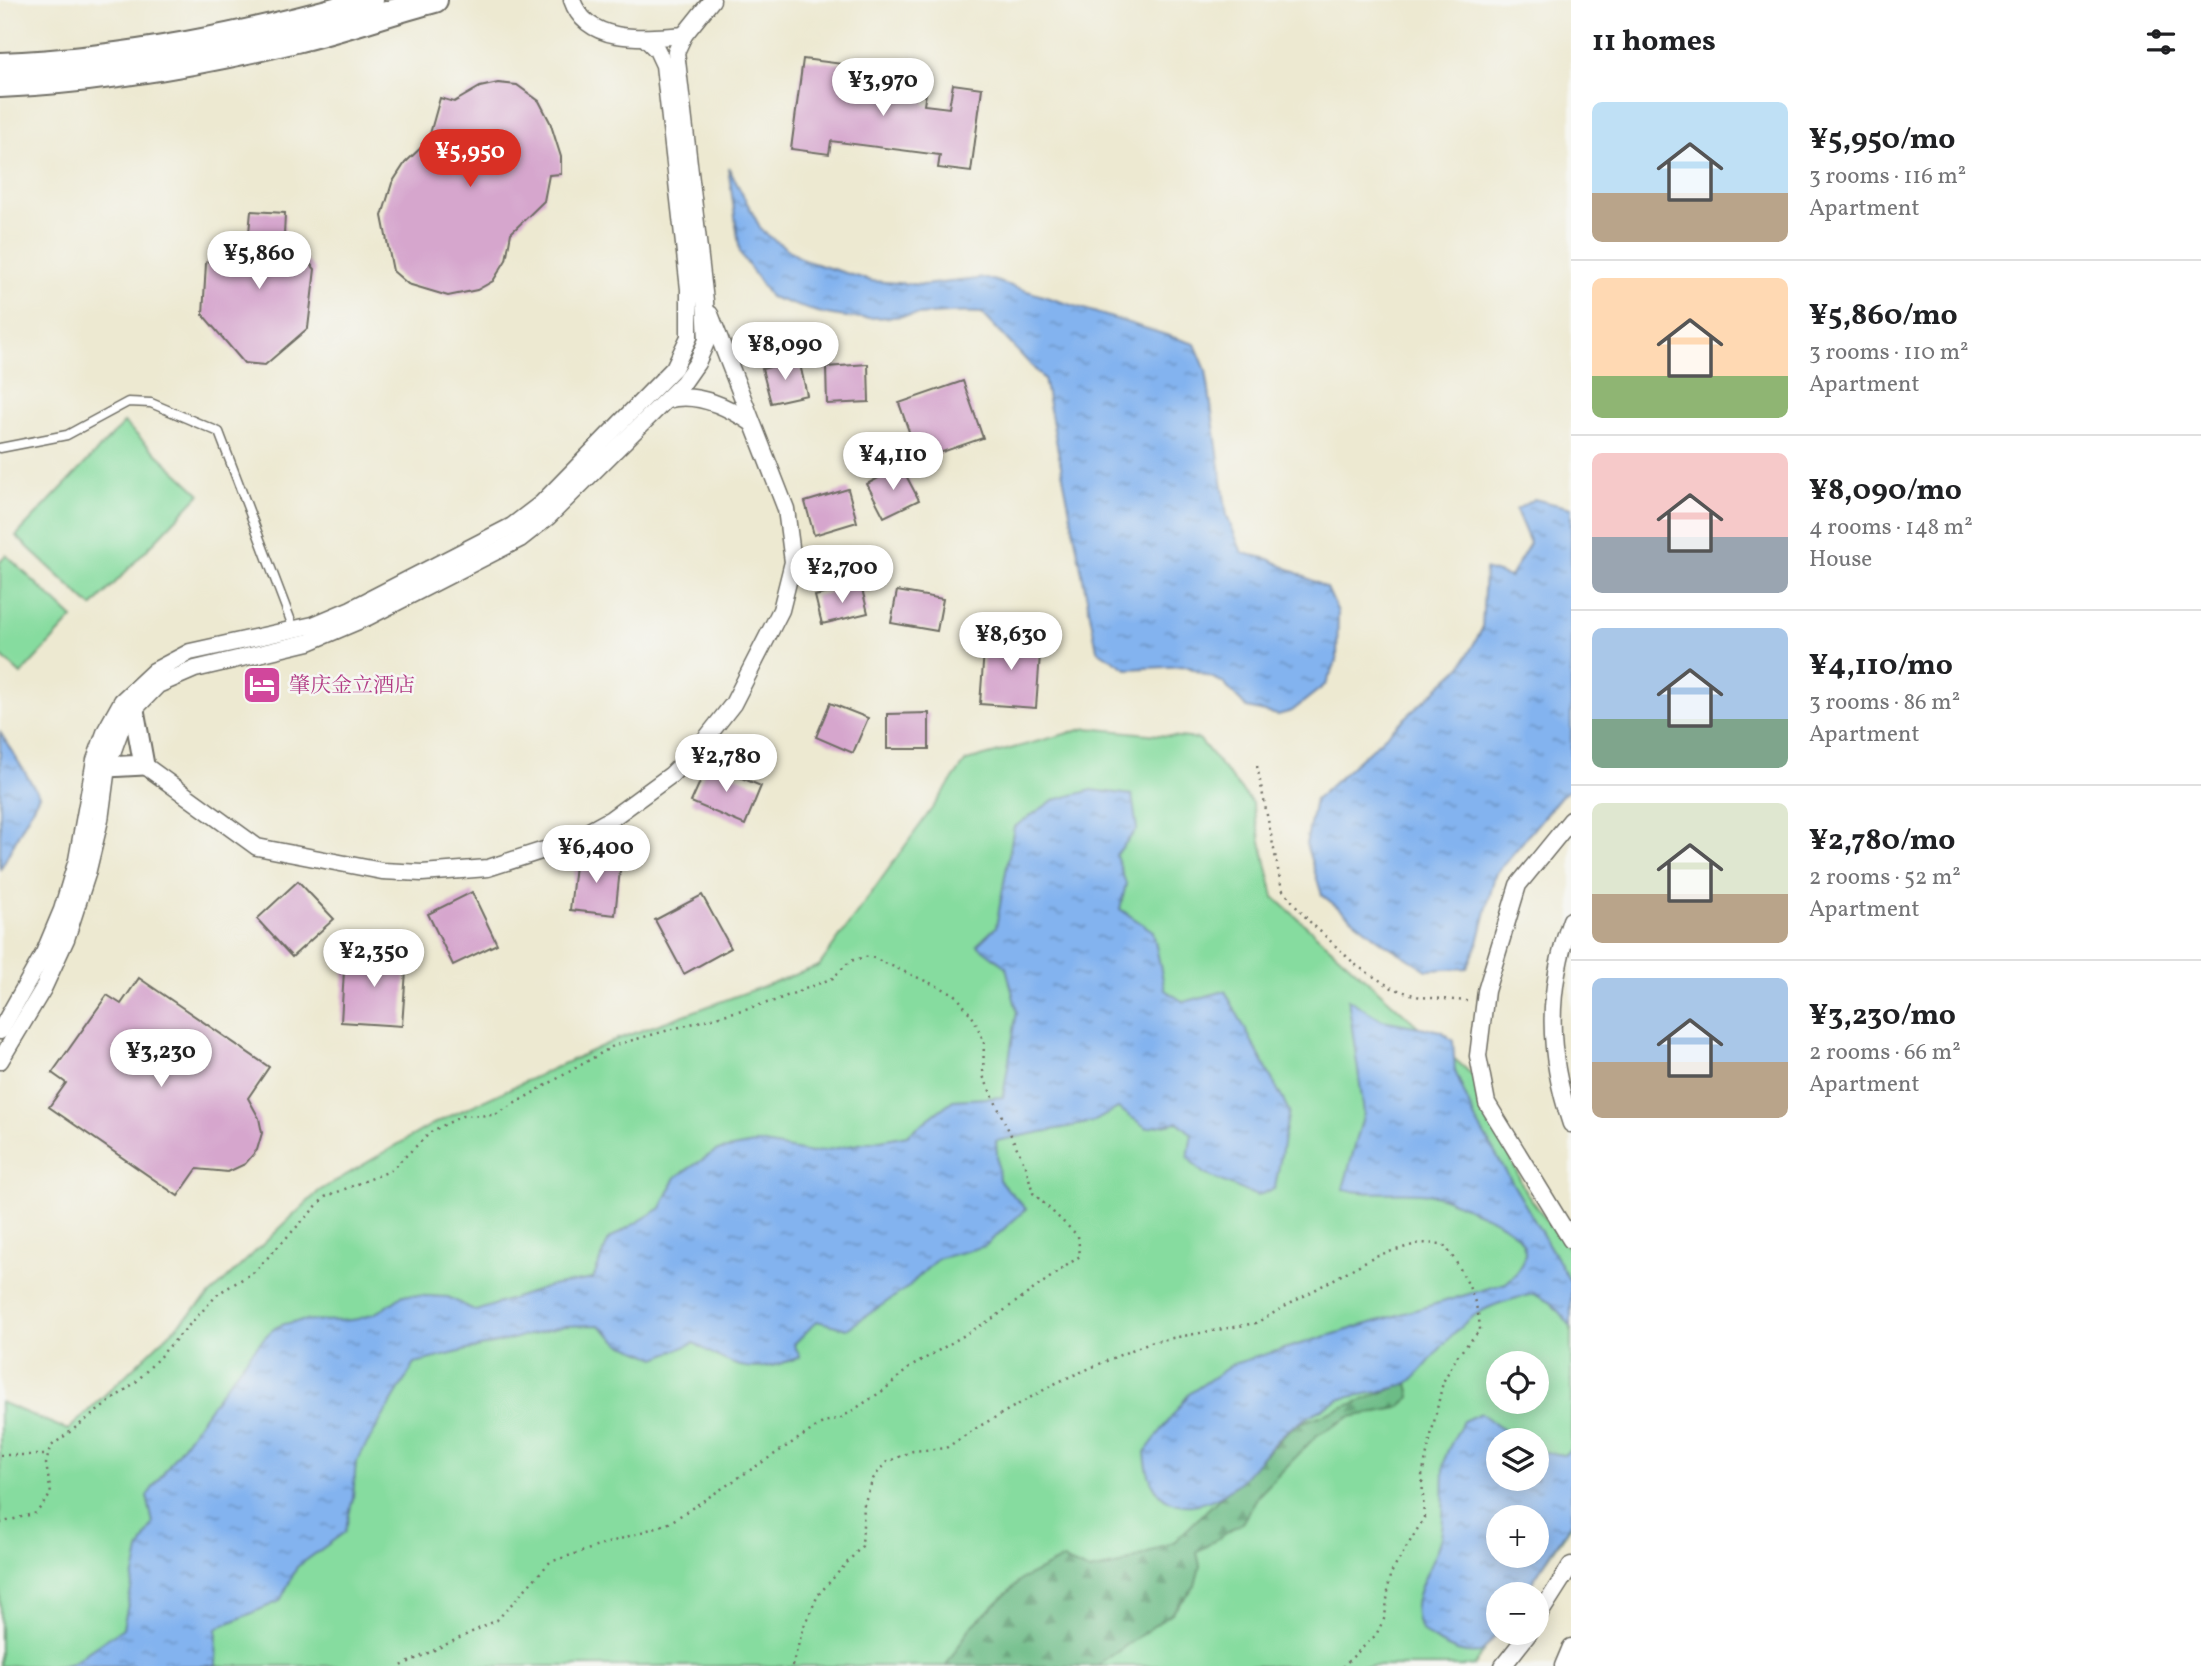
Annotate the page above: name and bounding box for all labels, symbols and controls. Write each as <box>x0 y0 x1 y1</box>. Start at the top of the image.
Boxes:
text: 11 homes <box>1592 21 1716 63</box>
icon: filters <box>2142 23 2180 61</box>
pin: ¥3,970 <box>826 58 940 118</box>
text: ¥3,970 <box>848 65 918 97</box>
text: ¥5,950/mo <box>1809 119 1956 161</box>
pin: ¥5,950 <box>413 130 527 189</box>
icon: home <box>1648 130 1732 214</box>
text: ¥5,950 <box>435 136 505 168</box>
text: 3 rooms · 116 m² <box>1809 161 1966 193</box>
text: Apartment <box>1809 193 1920 225</box>
pin: ¥5,860 <box>202 232 316 291</box>
text: ¥5,860 <box>223 238 295 270</box>
text: ¥5,860/mo <box>1809 295 1958 337</box>
icon: home <box>1648 306 1732 390</box>
pin: ¥8,090 <box>728 322 842 382</box>
text: ¥8,090 <box>748 329 822 361</box>
text: 3 rooms · 110 m² <box>1809 337 1969 369</box>
text: Apartment <box>1809 369 1920 401</box>
pin: ¥4,110 <box>836 433 950 492</box>
text: ¥4,110 <box>859 439 927 471</box>
text: ¥8,090/mo <box>1809 470 1962 512</box>
icon: home <box>1648 481 1732 565</box>
text: 4 rooms · 148 m² <box>1809 512 1973 544</box>
text: House <box>1809 544 1872 576</box>
pin: ¥2,700 <box>785 546 899 605</box>
text: ¥2,700 <box>806 552 878 584</box>
pin: ¥8,630 <box>954 612 1068 672</box>
text: ¥8,630 <box>975 619 1047 651</box>
text: ¥4,110/mo <box>1809 645 1953 687</box>
icon: home <box>1648 656 1732 740</box>
hotel icon: 肇庆金立酒店 <box>241 664 283 706</box>
place label: 肇庆金立酒店 <box>289 672 415 701</box>
text: 3 rooms · 86 m² <box>1809 687 1960 719</box>
text: Apartment <box>1809 719 1920 751</box>
pin: ¥2,780 <box>669 734 783 794</box>
text: ¥2,780 <box>691 741 761 773</box>
text: ¥2,780/mo <box>1809 820 1955 862</box>
pin: ¥6,400 <box>539 826 653 885</box>
icon: home <box>1648 831 1732 915</box>
text: ¥6,400 <box>558 832 634 864</box>
text: 2 rooms · 52 m² <box>1809 862 1961 894</box>
text: Apartment <box>1809 894 1920 926</box>
pin: ¥2,350 <box>317 930 431 989</box>
text: ¥2,350 <box>339 936 409 968</box>
text: ¥3,230/mo <box>1809 995 1956 1037</box>
icon: home <box>1648 1006 1732 1090</box>
pin: ¥3,230 <box>104 1030 218 1089</box>
text: ¥3,230 <box>126 1036 196 1068</box>
text: 2 rooms · 66 m² <box>1809 1037 1961 1069</box>
text: Apartment <box>1809 1069 1920 1101</box>
map controls <box>1486 1351 1549 1645</box>
button: locate <box>1486 1351 1549 1414</box>
button: layers <box>1486 1428 1549 1491</box>
button: + <box>1486 1505 1549 1568</box>
button: − <box>1486 1582 1549 1645</box>

